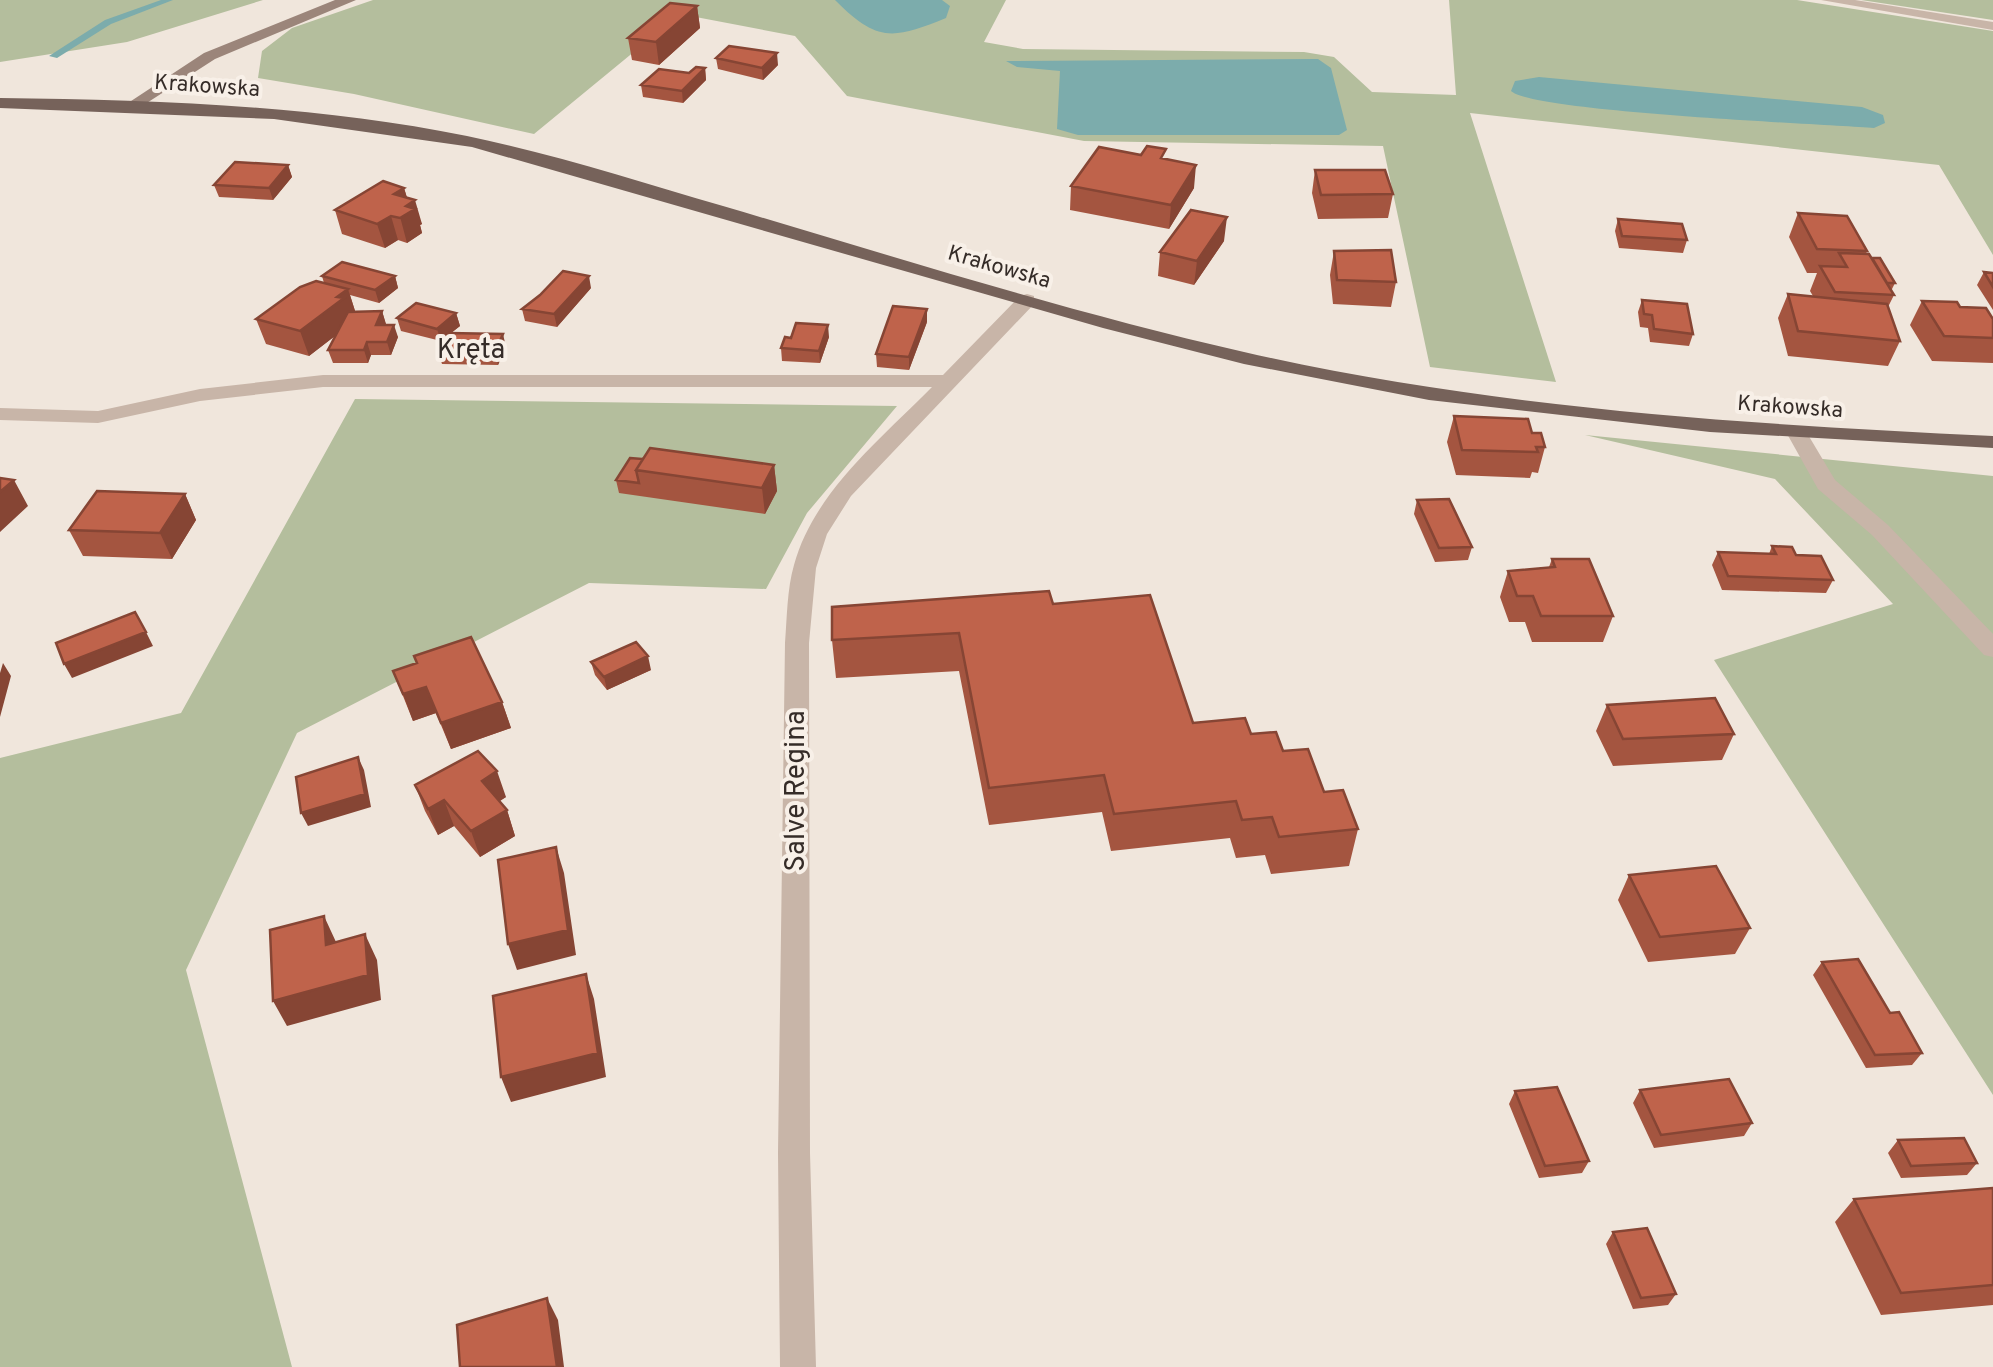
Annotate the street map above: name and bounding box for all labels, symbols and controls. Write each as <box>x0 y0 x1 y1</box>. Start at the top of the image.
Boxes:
street label: Krakowska <box>153 70 261 104</box>
street label: Krakowska <box>944 240 1054 296</box>
street label: Kręta <box>437 333 505 369</box>
street label: Krakowska <box>1736 391 1844 425</box>
street label: Salve Regina <box>779 710 815 872</box>

